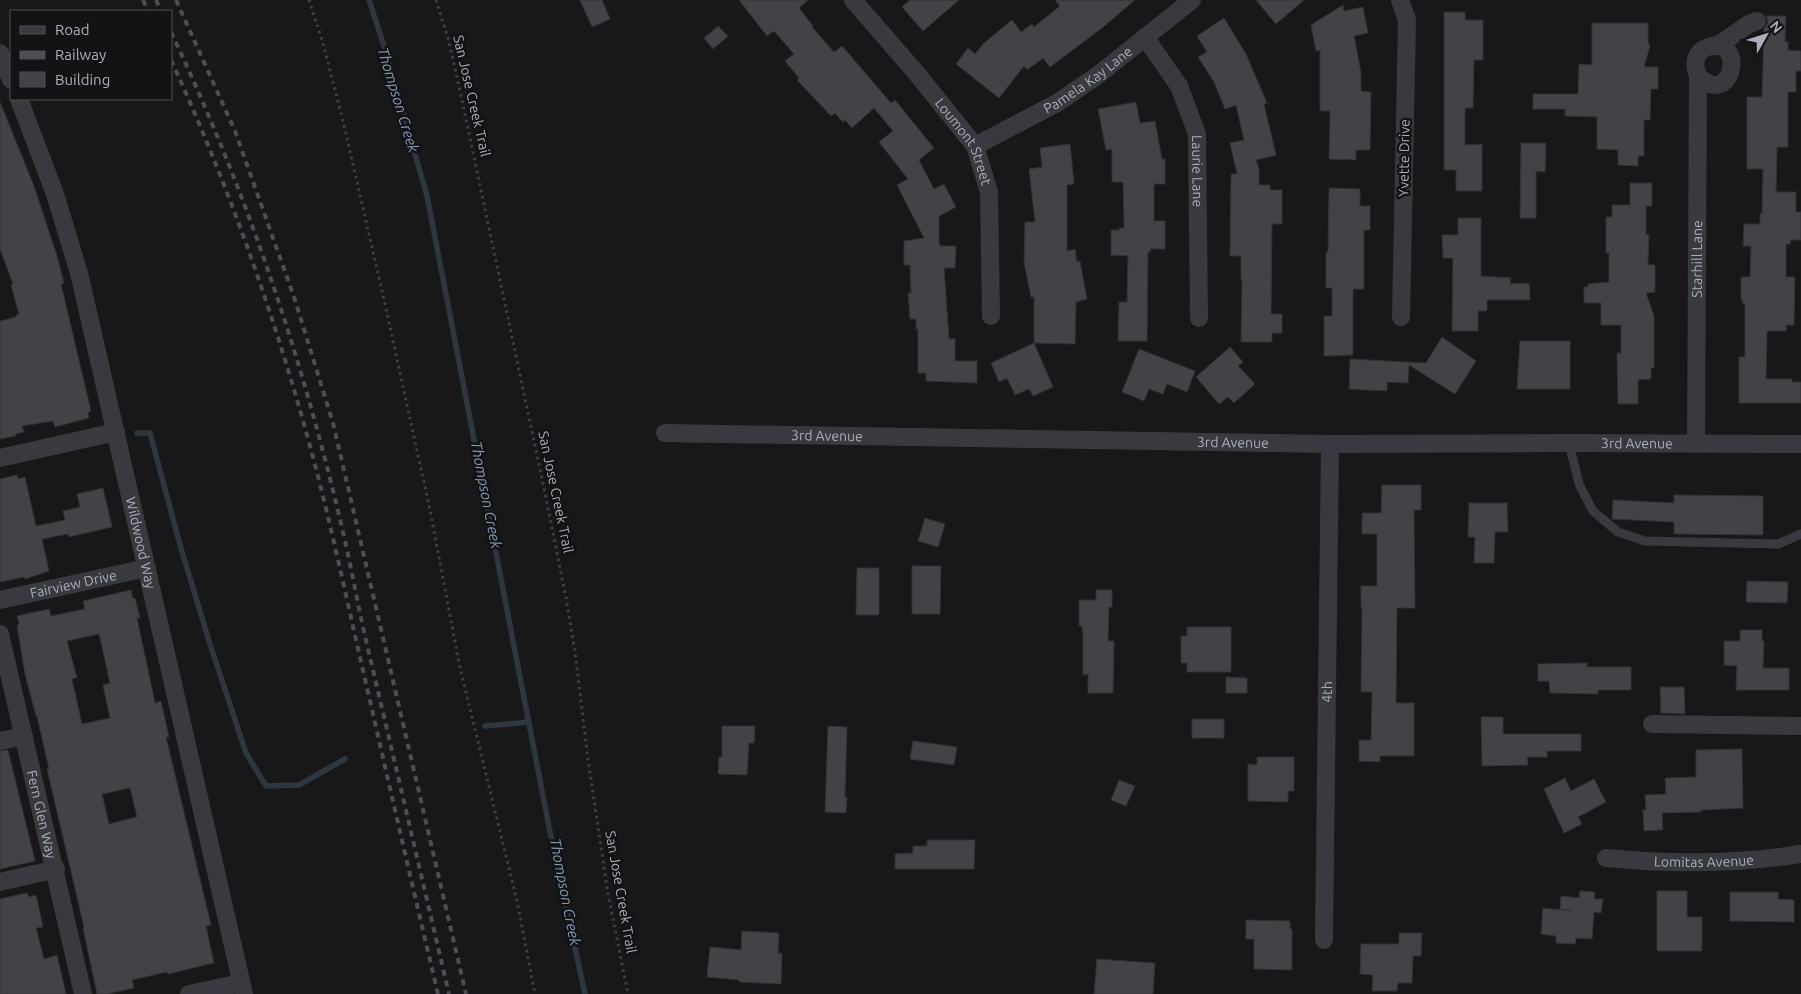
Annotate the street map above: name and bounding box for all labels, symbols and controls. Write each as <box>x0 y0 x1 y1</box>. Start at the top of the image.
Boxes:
legend <box>10 10 172 100</box>
north arrow <box>1741 10 1791 60</box>
text: N <box>1767 18 1786 36</box>
text: Road <box>55 21 90 38</box>
street label: San Jose Creek Trail <box>450 34 494 159</box>
street label: Pamela Kay Lane <box>1041 43 1135 117</box>
water label: Thompson Creek <box>374 45 423 155</box>
text: Railway <box>55 46 106 63</box>
text: Building <box>55 71 110 88</box>
street label: Loumont Street <box>932 95 995 188</box>
street label: Yvette Drive <box>1395 119 1413 197</box>
street label: Laurie Lane <box>1189 135 1206 207</box>
street label: Starhill Lane <box>1689 220 1705 298</box>
street label: 3rd Avenue <box>791 427 863 444</box>
street label: San Jose Creek Trail <box>535 430 577 555</box>
street label: 3rd Avenue <box>1197 434 1269 451</box>
street label: 3rd Avenue <box>1601 435 1673 451</box>
water label: Thompson Creek <box>468 440 505 550</box>
street label: Wildwood Way <box>122 495 159 591</box>
street label: Fairview Drive <box>28 567 118 601</box>
street label: 4th <box>1319 681 1335 703</box>
street label: Fern Glen Way <box>24 769 60 860</box>
street label: San Jose Creek Trail <box>602 829 640 955</box>
water label: Thompson Creek <box>547 837 584 947</box>
street label: Lomitas Avenue <box>1654 852 1754 870</box>

